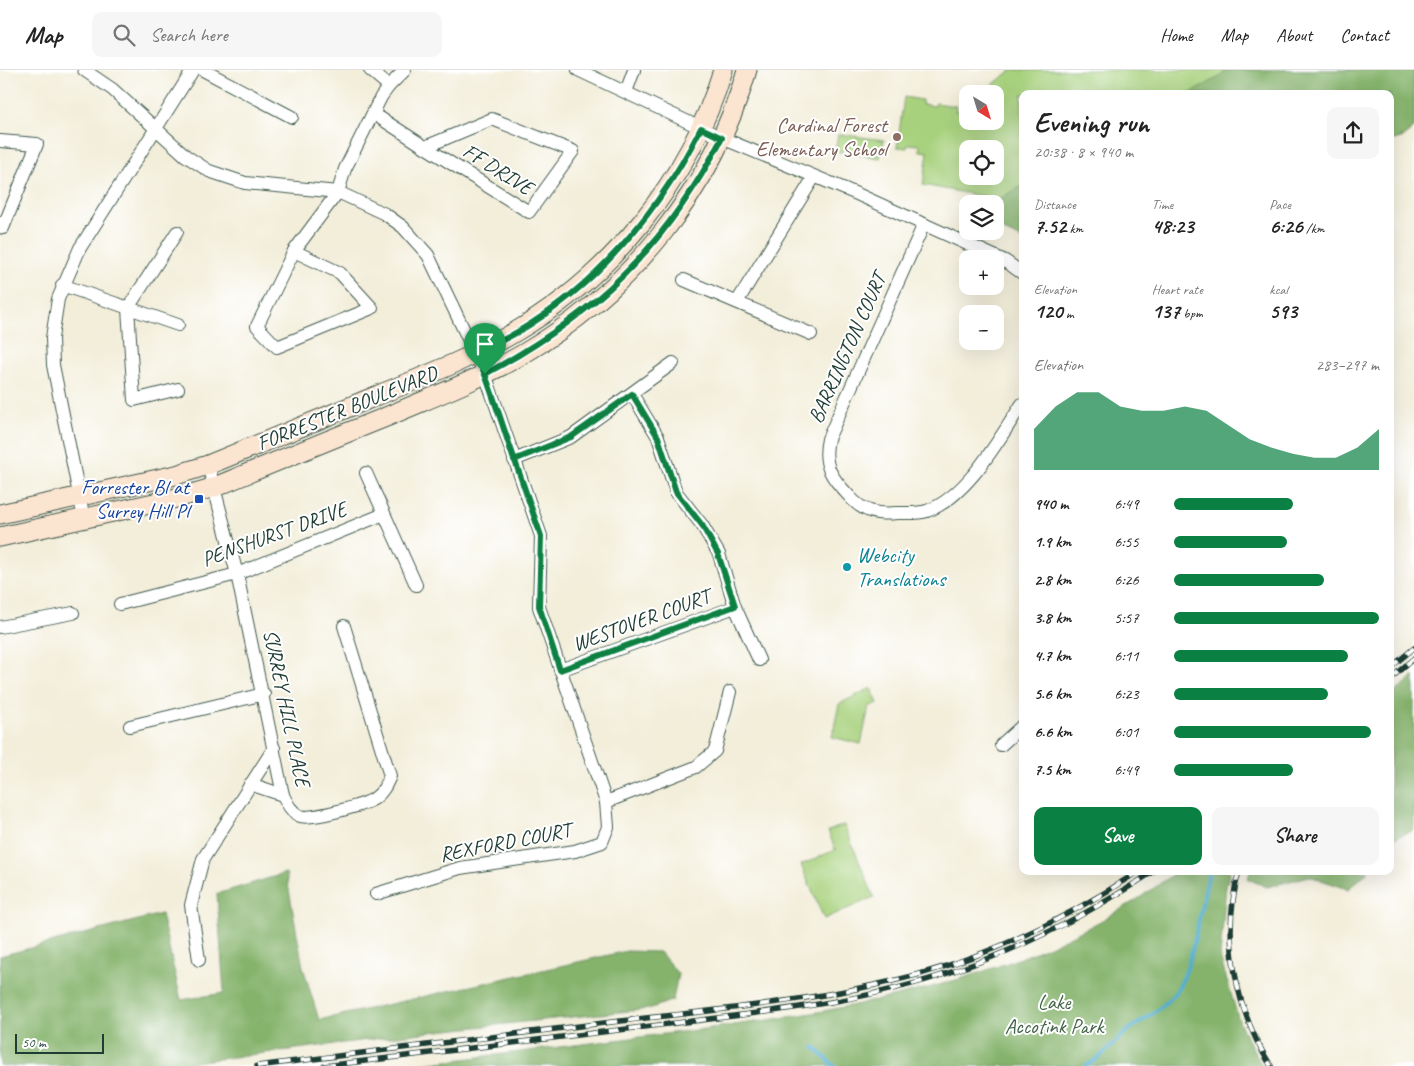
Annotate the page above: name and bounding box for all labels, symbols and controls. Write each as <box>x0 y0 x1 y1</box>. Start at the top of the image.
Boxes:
search box <box>92 12 442 57</box>
text: Map <box>25 20 62 50</box>
icon: search <box>110 21 138 49</box>
text: Search here <box>150 23 228 47</box>
text: Home <box>1160 24 1193 46</box>
text: Map <box>1221 24 1248 46</box>
text: About <box>1276 24 1312 46</box>
text: Contact <box>1340 24 1389 46</box>
north arrow <box>959 85 1004 130</box>
map controls <box>959 85 1004 350</box>
text: Evening run <box>1034 105 1149 140</box>
button: share <box>1327 107 1379 159</box>
place label: Cardinal Forest Elementary School <box>756 112 890 162</box>
marker: Cardinal Forest Elementary School <box>891 131 903 143</box>
street label: FF DRIVE <box>458 138 540 202</box>
button: locate <box>959 140 1004 185</box>
text: 20:38 · 8 × 940 m <box>1034 142 1133 162</box>
button: layers <box>959 195 1004 240</box>
text: Distance <box>1034 196 1076 213</box>
text: Time <box>1152 196 1173 213</box>
text: Pace <box>1269 196 1291 213</box>
text: 7.52 <box>1034 213 1066 239</box>
text: 48:23 <box>1152 213 1194 239</box>
text: 6:26 <box>1269 213 1303 239</box>
text: km <box>1066 220 1083 237</box>
text: /km <box>1303 220 1324 237</box>
button: + <box>959 250 1004 295</box>
street label: BARRINGTON COURT <box>802 265 893 427</box>
text: Elevation <box>1034 281 1077 298</box>
text: Heart rate <box>1152 281 1203 298</box>
text: kcal <box>1269 281 1288 298</box>
text: 120 <box>1034 298 1062 324</box>
text: 137 <box>1152 298 1180 324</box>
text: 593 <box>1269 298 1297 324</box>
button: − <box>959 305 1004 350</box>
text: m <box>1062 305 1074 322</box>
text: bpm <box>1180 305 1203 322</box>
pin <box>464 323 506 374</box>
icon: arrive <box>471 330 499 358</box>
text: Elevation <box>1034 355 1083 375</box>
text: 283–297 m <box>1316 355 1379 375</box>
street label: FORRESTER BOULEVARD <box>253 359 443 456</box>
place label: Forrester Bl at Surrey Hill Pl <box>81 474 192 524</box>
marker: Forrester Bl at Surrey Hill Pl <box>193 493 205 505</box>
text: 940 m <box>1034 494 1068 514</box>
text: 6:49 <box>1114 494 1139 514</box>
street label: PENSHURST DRIVE <box>198 495 352 572</box>
text: 1.9 km <box>1034 532 1071 552</box>
text: 6:55 <box>1114 532 1139 552</box>
place label: Webcity Translations <box>857 542 947 592</box>
marker: Webcity Translations <box>841 561 853 573</box>
text: 2.8 km <box>1034 570 1071 590</box>
text: 6:26 <box>1114 570 1139 590</box>
street label: WESTOVER COURT <box>569 581 718 657</box>
text: 3.8 km <box>1034 608 1071 628</box>
text: 5:57 <box>1114 608 1139 628</box>
street label: SURREY HILL PLACE <box>258 627 317 791</box>
text: 4.7 km <box>1034 646 1071 666</box>
text: 6:11 <box>1114 646 1139 666</box>
text: 5.6 km <box>1034 684 1071 704</box>
text: 6:23 <box>1114 684 1139 704</box>
text: 6.6 km <box>1034 722 1072 742</box>
text: 6:01 <box>1114 722 1139 742</box>
text: 7.5 km <box>1034 760 1071 780</box>
text: 6:49 <box>1114 760 1139 780</box>
button: Save <box>1034 807 1202 865</box>
button: Share <box>1212 807 1379 865</box>
street label: REXFORD COURT <box>437 816 578 867</box>
park label: Lake Accotink Park <box>1005 989 1106 1039</box>
scale bar <box>15 1031 104 1054</box>
text: 50 m <box>22 1034 46 1051</box>

